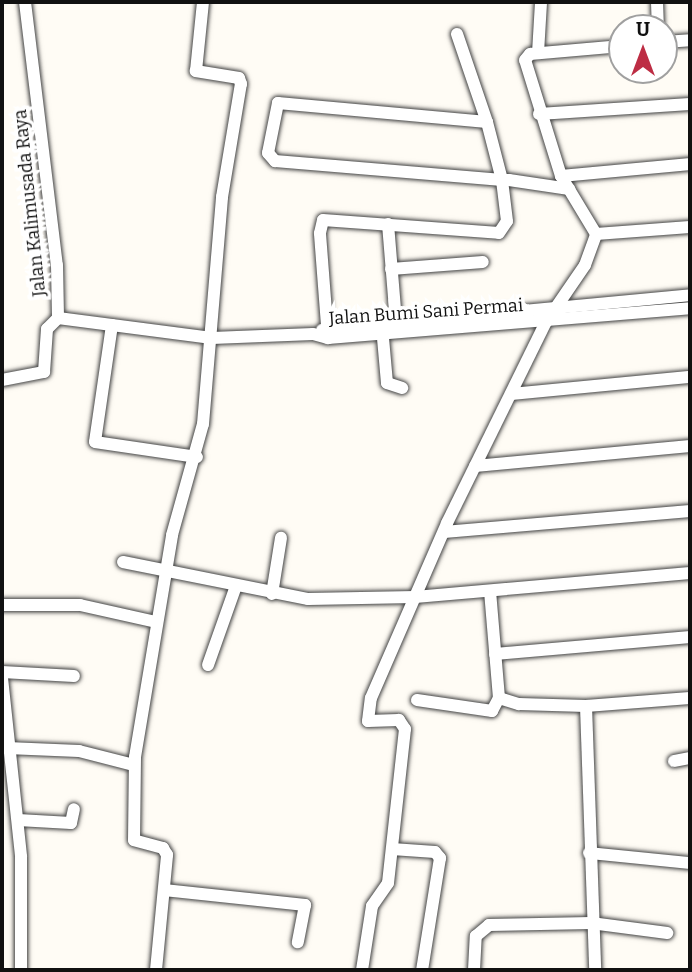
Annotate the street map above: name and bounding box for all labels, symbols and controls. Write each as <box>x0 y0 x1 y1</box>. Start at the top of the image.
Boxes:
north arrow <box>608 14 678 84</box>
text: U <box>636 18 650 41</box>
street label: Jalan Kalimusada Raya <box>9 108 51 298</box>
street label: Jalan Bumi Sani Permai <box>328 294 524 330</box>

